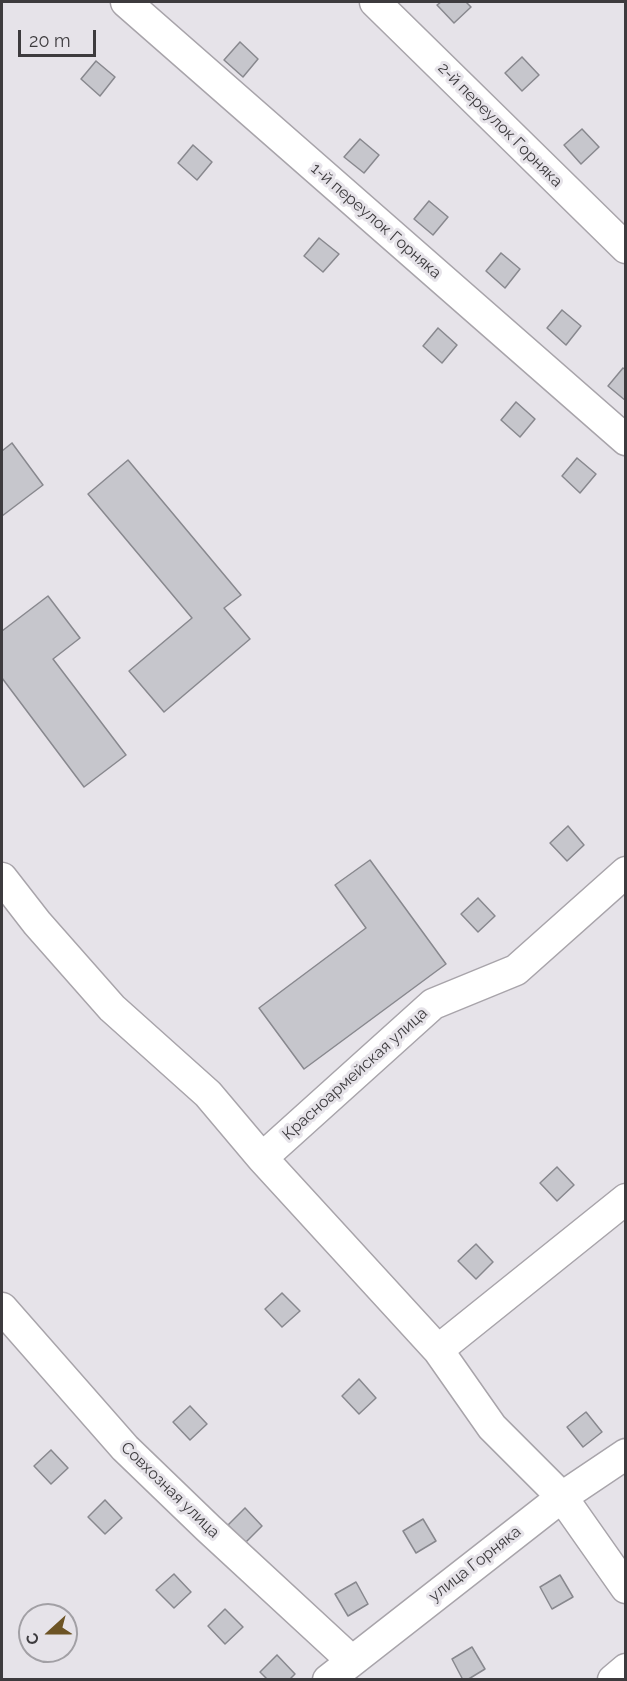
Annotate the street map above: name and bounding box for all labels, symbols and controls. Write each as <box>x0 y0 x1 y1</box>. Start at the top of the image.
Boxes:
scale bar <box>21 18 99 56</box>
text: 20 m <box>29 30 71 51</box>
street label: 2-й переулок Горняка <box>434 59 566 191</box>
street label: 1-й переулок Горняка <box>307 159 445 283</box>
street label: Красноармейская улица <box>279 1004 431 1144</box>
street label: Совхозная улица <box>117 1438 223 1542</box>
street label: улица Горняка <box>425 1522 525 1606</box>
north arrow <box>18 1603 78 1663</box>
text: С <box>22 1630 43 1647</box>

